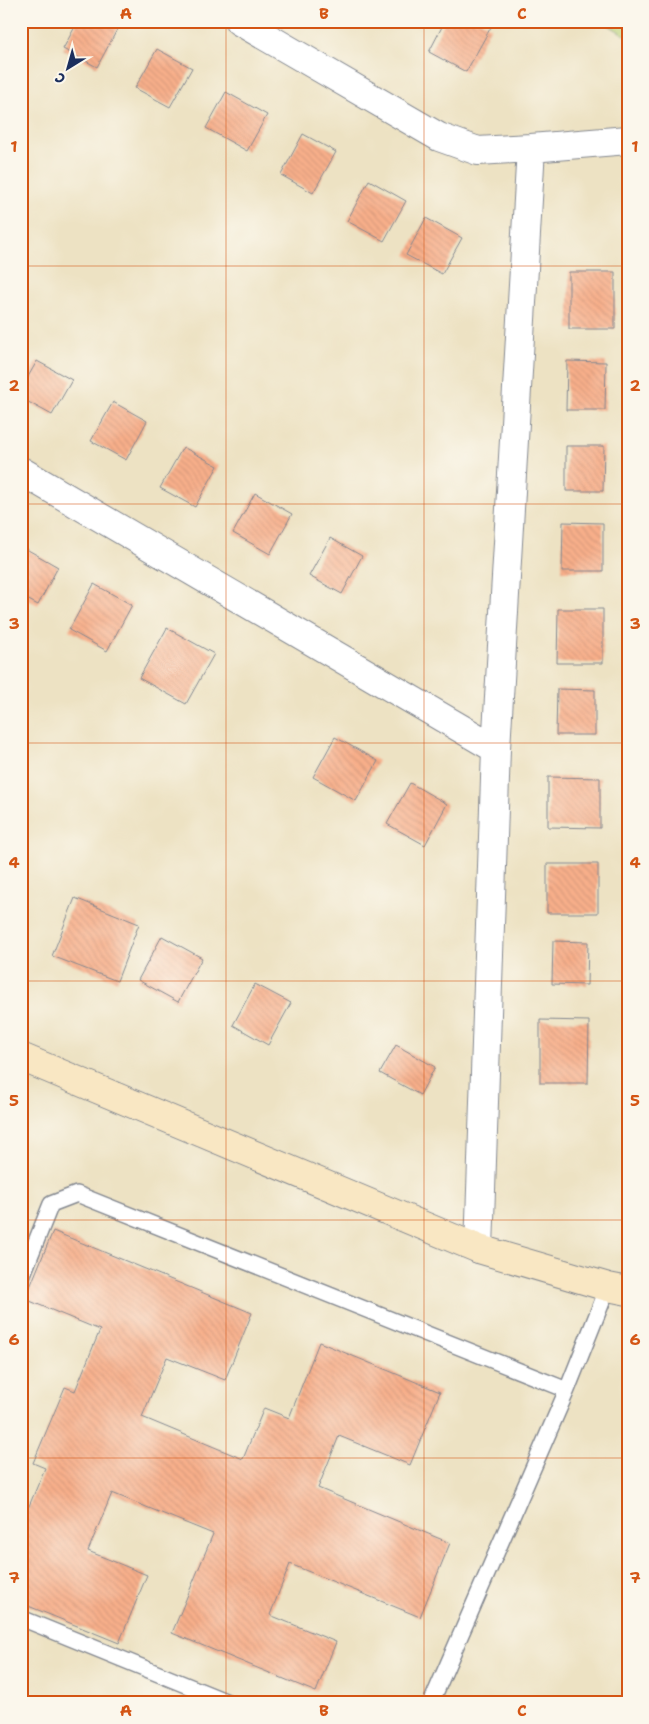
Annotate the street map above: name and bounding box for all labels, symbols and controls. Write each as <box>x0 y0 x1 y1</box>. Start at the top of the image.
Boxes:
text: A <box>120 3 132 24</box>
text: B <box>319 3 329 24</box>
text: C <box>517 3 527 24</box>
north arrow <box>42 42 92 92</box>
text: С <box>51 69 69 88</box>
text: 1 <box>10 136 18 157</box>
text: 1 <box>631 136 639 157</box>
text: 2 <box>8 375 20 396</box>
text: 2 <box>629 375 641 396</box>
text: 3 <box>8 613 20 634</box>
text: 3 <box>629 613 641 634</box>
text: 4 <box>8 852 20 873</box>
text: 4 <box>629 852 641 873</box>
text: 5 <box>9 1090 19 1111</box>
text: 5 <box>630 1090 640 1111</box>
text: 6 <box>8 1329 20 1350</box>
text: 6 <box>629 1329 641 1350</box>
text: 7 <box>8 1567 20 1588</box>
text: 7 <box>629 1567 641 1588</box>
text: A <box>120 1700 132 1721</box>
text: B <box>319 1700 329 1721</box>
text: C <box>517 1700 527 1721</box>

